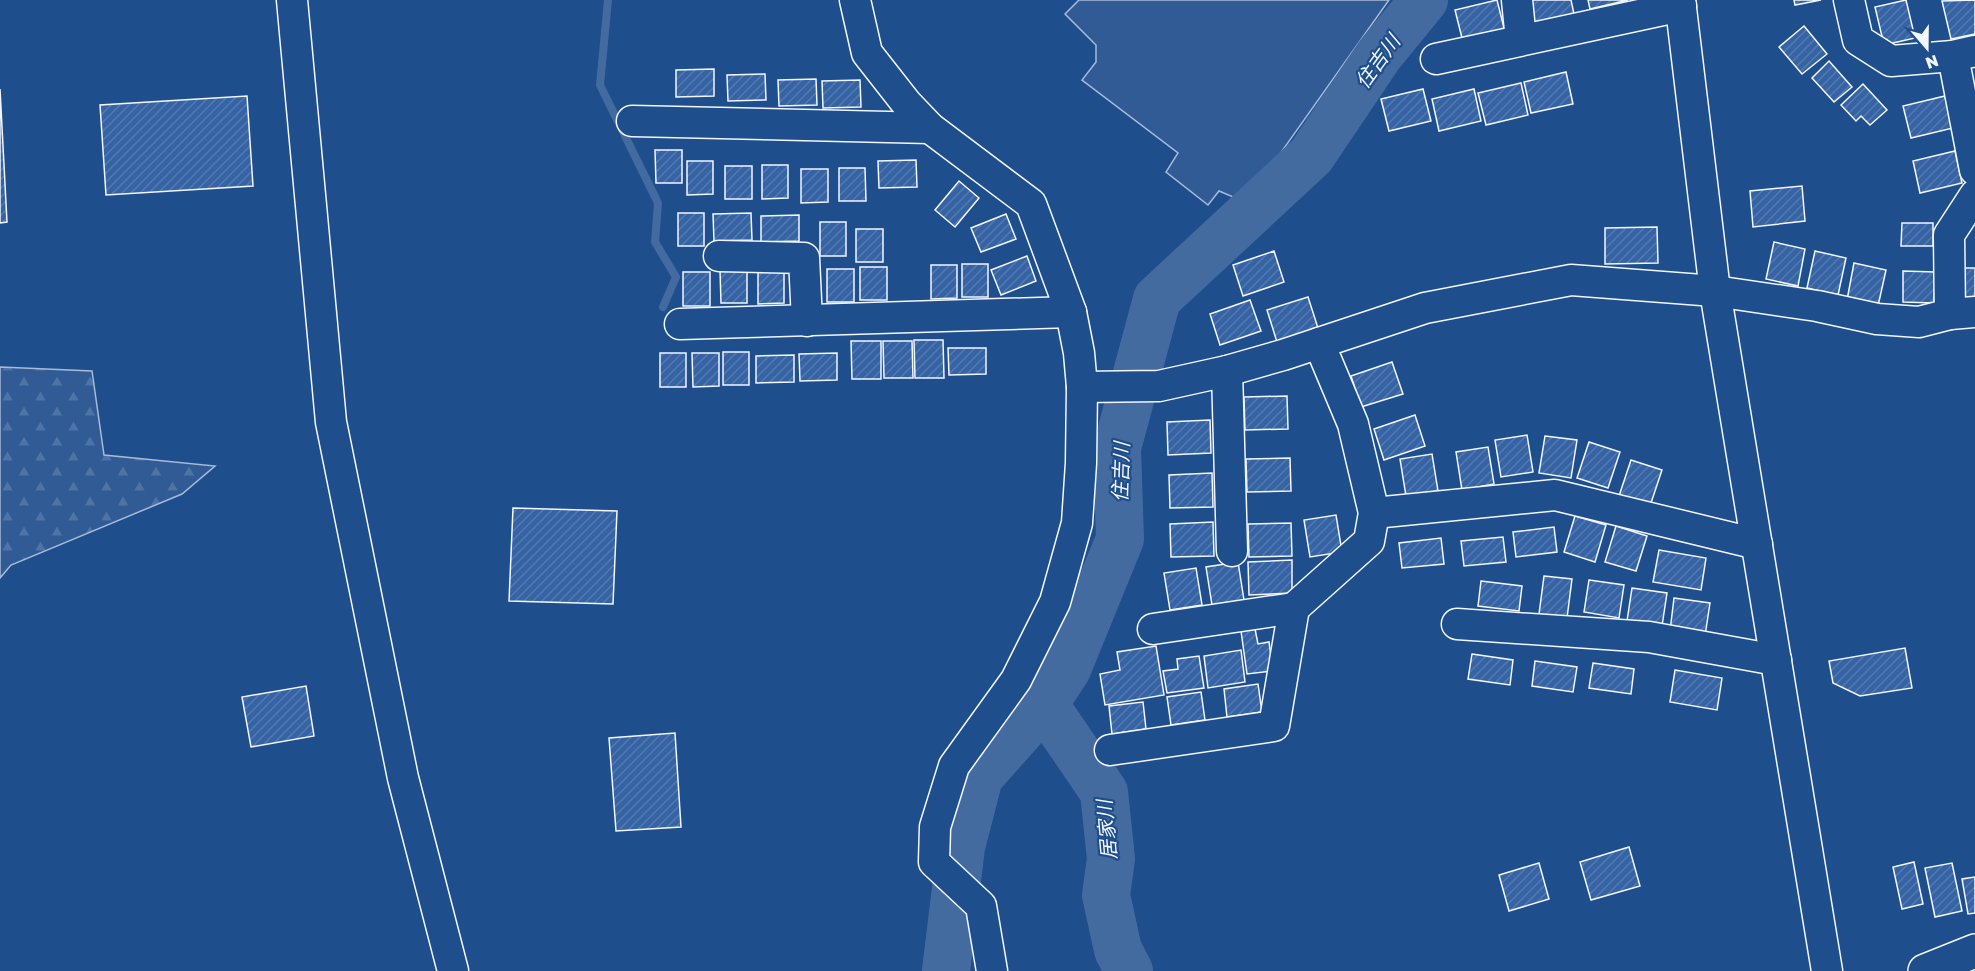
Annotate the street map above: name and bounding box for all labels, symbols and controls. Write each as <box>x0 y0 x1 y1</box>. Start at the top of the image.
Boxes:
north arrow <box>1897 18 1957 78</box>
water label: 住吉川 <box>1350 28 1406 92</box>
text: N <box>1923 51 1941 74</box>
water label: 住吉川 <box>1107 440 1133 502</box>
water label: 居家川 <box>1091 797 1121 861</box>

